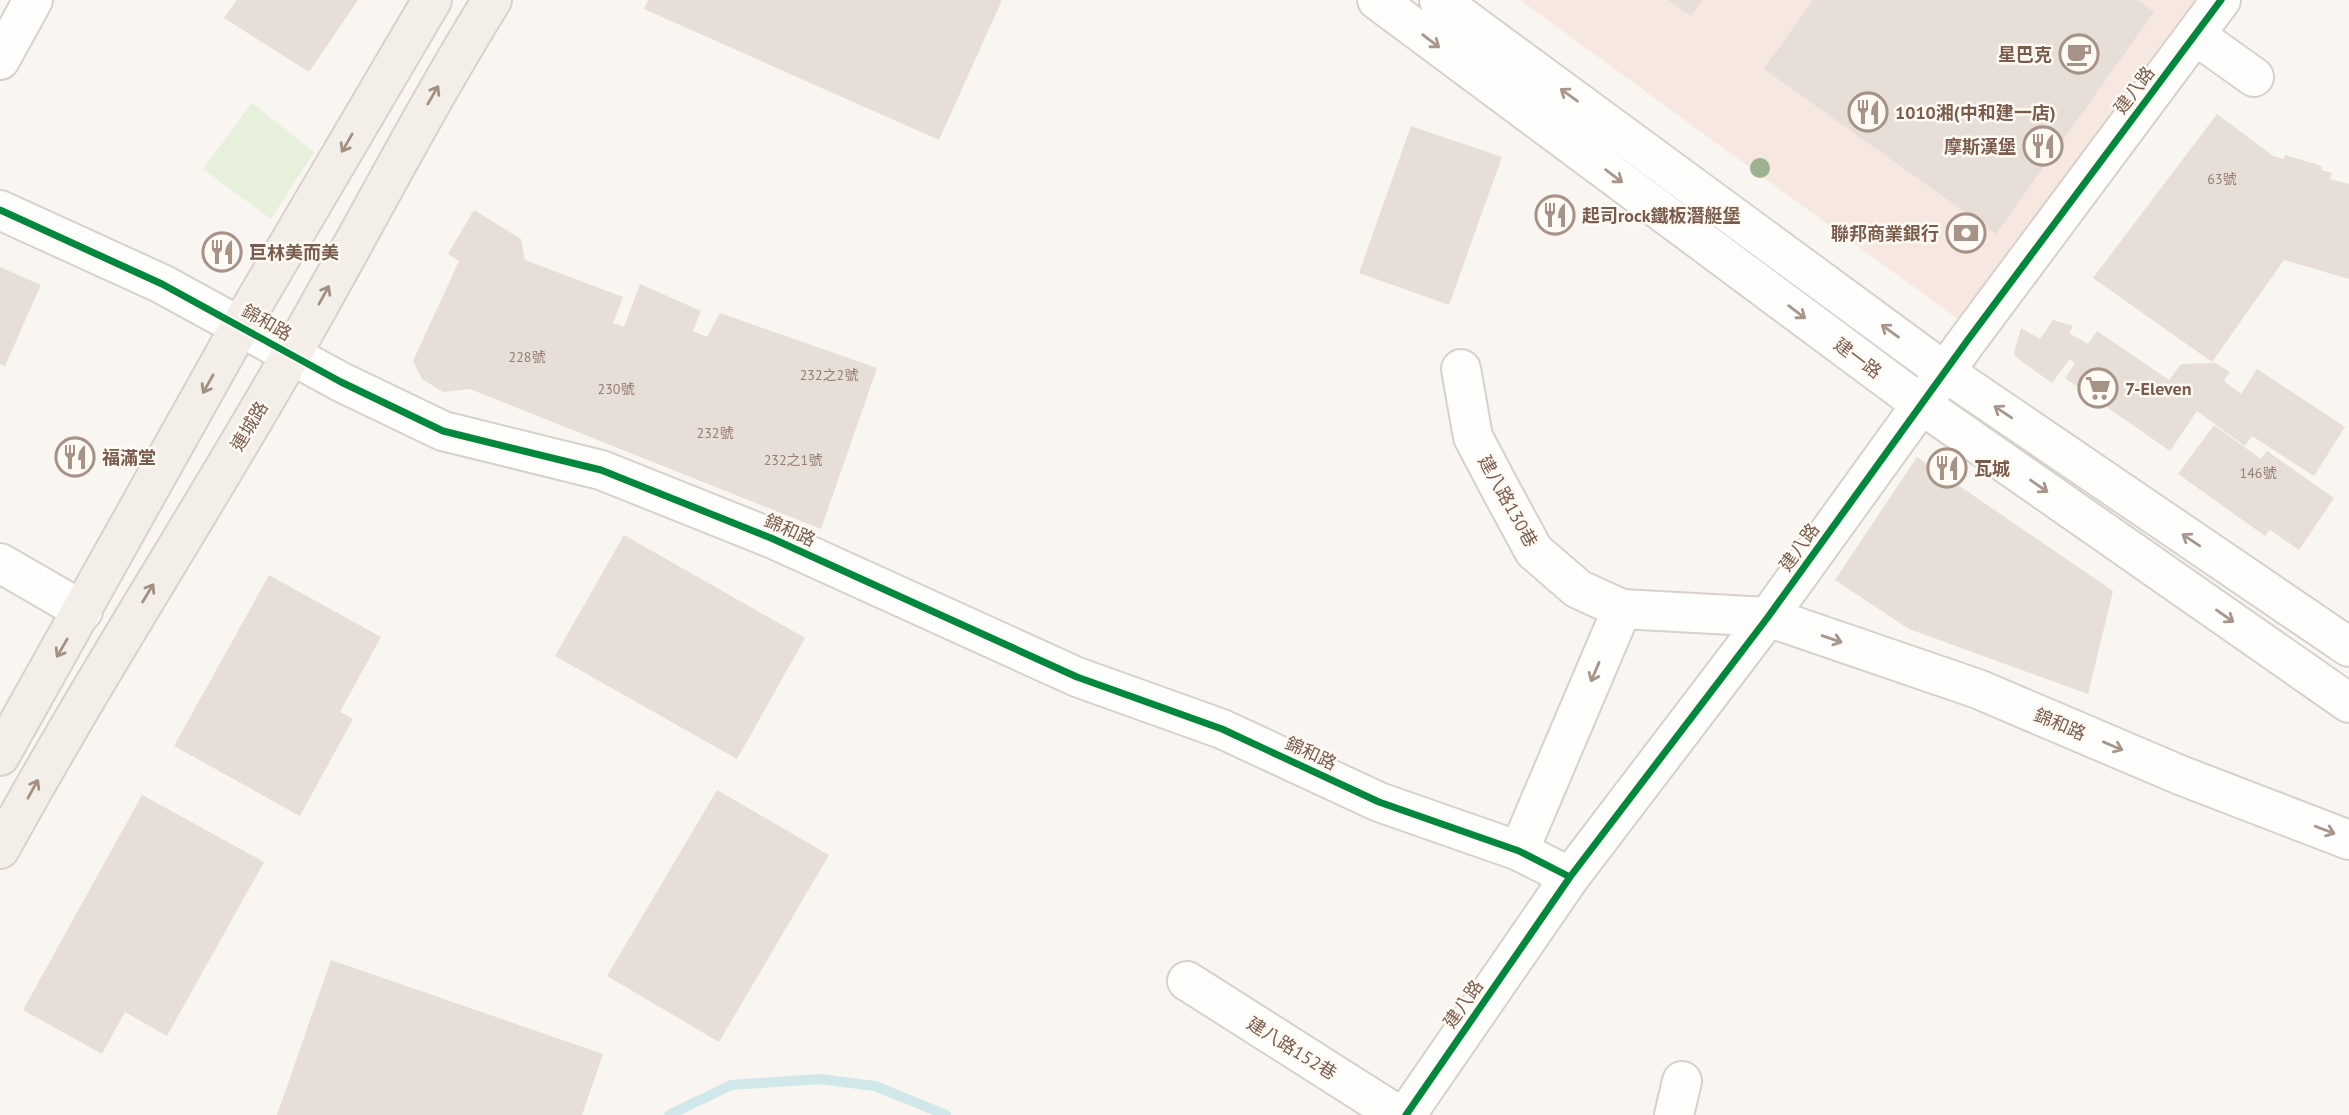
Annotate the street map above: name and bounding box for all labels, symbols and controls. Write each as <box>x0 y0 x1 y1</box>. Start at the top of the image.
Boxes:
one-way arrow <box>1422 33 1440 48</box>
cafe icon: 星巴克 <box>2058 33 2100 75</box>
place label: 星巴克 <box>1998 43 2052 66</box>
street label: 建八路 <box>2109 62 2159 118</box>
one-way arrow <box>427 85 440 106</box>
one-way arrow <box>1559 88 1578 103</box>
restaurant icon: 1010湘(中和建一店) <box>1847 91 1889 133</box>
place label: 1010湘(中和建一店) <box>1895 101 2056 124</box>
restaurant icon: 摩斯漢堡 <box>2022 125 2064 167</box>
one-way arrow <box>340 133 354 153</box>
place label: 摩斯漢堡 <box>1944 135 2016 158</box>
one-way arrow <box>1604 169 1623 184</box>
house number: 63號 <box>2207 170 2237 188</box>
restaurant icon: 起司rock鐵板潛艇堡 <box>1534 194 1576 236</box>
place label: 起司rock鐵板潛艇堡 <box>1582 204 1741 227</box>
bank icon: 聯邦商業銀行 <box>1945 212 1987 254</box>
place label: 聯邦商業銀行 <box>1831 222 1939 245</box>
restaurant icon: 巨林美而美 <box>201 231 243 273</box>
place label: 巨林美而美 <box>249 241 339 264</box>
one-way arrow <box>317 285 331 305</box>
street label: 錦和路 <box>238 299 296 345</box>
one-way arrow <box>1787 305 1806 319</box>
one-way arrow <box>1881 324 1900 338</box>
street label: 建一路 <box>1830 333 1886 383</box>
house number: 228號 <box>509 348 545 366</box>
house number: 232之2號 <box>800 366 858 384</box>
supermarket icon: 7-Eleven <box>2077 367 2119 409</box>
one-way arrow <box>201 374 215 394</box>
place label: 7-Eleven <box>2125 377 2192 400</box>
house number: 230號 <box>598 380 634 398</box>
street label: 連城路 <box>225 397 273 455</box>
one-way arrow <box>1994 405 2013 419</box>
house number: 232號 <box>697 424 733 442</box>
restaurant icon: 福滿堂 <box>54 436 96 478</box>
place label: 福滿堂 <box>102 446 156 469</box>
restaurant icon: 瓦城 <box>1926 447 1968 489</box>
house number: 232之1號 <box>764 451 822 469</box>
street label: 建八路130巷 <box>1473 451 1543 551</box>
place label: 瓦城 <box>1974 457 2010 480</box>
house number: 146號 <box>2240 464 2276 482</box>
one-way arrow <box>2029 479 2048 493</box>
street label: 錦和路 <box>761 509 819 551</box>
street label: 建八路 <box>1774 518 1824 576</box>
one-way arrow <box>2182 533 2201 547</box>
one-way arrow <box>142 583 156 603</box>
one-way arrow <box>2215 609 2234 623</box>
one-way arrow <box>1821 634 1843 646</box>
one-way arrow <box>55 637 69 657</box>
one-way arrow <box>1588 661 1601 683</box>
street label: 錦和路 <box>2031 703 2089 745</box>
street label: 錦和路 <box>1282 731 1340 775</box>
one-way arrow <box>2102 741 2124 754</box>
one-way arrow <box>27 779 40 800</box>
one-way arrow <box>2313 825 2335 838</box>
street label: 建八路 <box>1438 975 1488 1033</box>
street label: 建八路152巷 <box>1243 1011 1341 1085</box>

